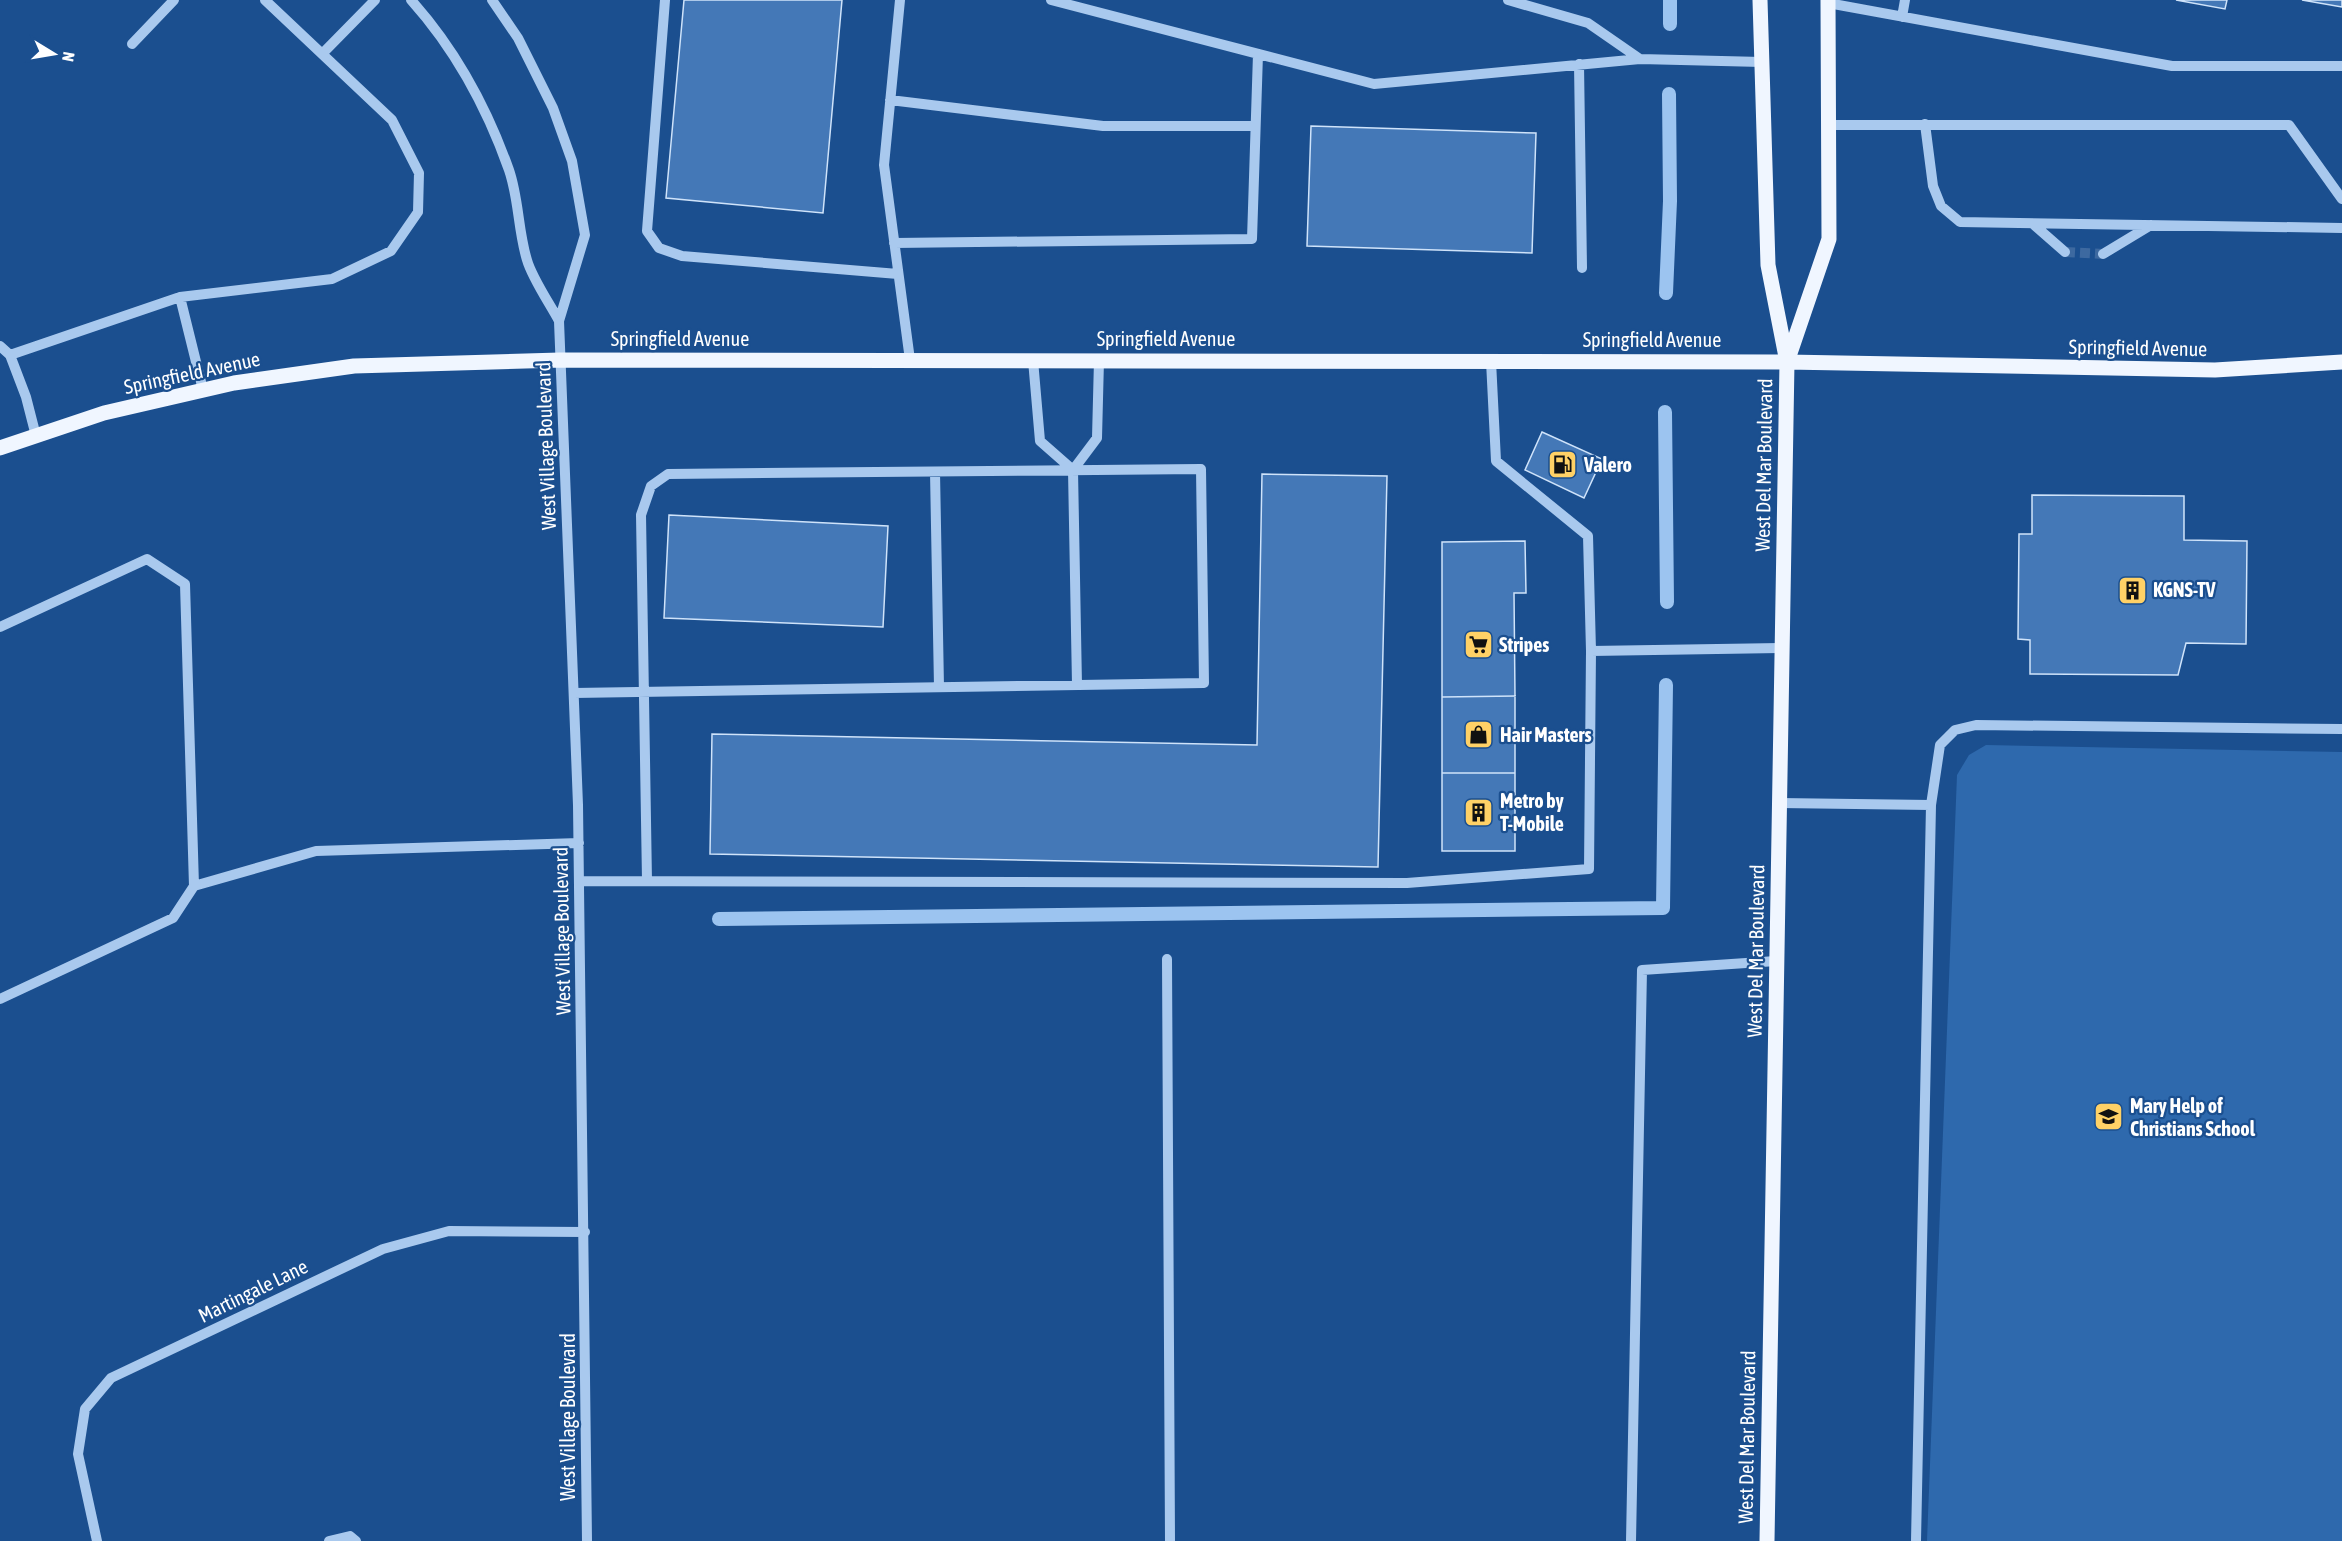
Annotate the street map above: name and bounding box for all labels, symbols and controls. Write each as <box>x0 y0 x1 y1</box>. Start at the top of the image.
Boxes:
north arrow <box>24 24 84 84</box>
text: N <box>59 51 78 63</box>
street label: Springfield Avenue <box>611 327 749 350</box>
street label: Springfield Avenue <box>1097 327 1235 350</box>
street label: Springfield Avenue <box>1583 328 1721 351</box>
street label: Springfield Avenue <box>2069 335 2207 360</box>
street label: Springfield Avenue <box>122 347 262 398</box>
street label: West Village Boulevard <box>531 362 560 530</box>
street label: West Del Mar Boulevard <box>1750 378 1777 552</box>
fuel station icon: Valero <box>1547 449 1579 481</box>
place label: Valero <box>1583 453 1632 476</box>
building icon: KGNS-TV <box>2116 574 2148 606</box>
place label: KGNS-TV <box>2153 578 2216 601</box>
supermarket icon: Stripes <box>1462 629 1494 661</box>
place label: Stripes <box>1499 633 1549 656</box>
shop icon: Hair Masters <box>1463 719 1495 751</box>
place label: Hair Masters <box>1500 723 1592 746</box>
place label: Metro by T-Mobile <box>1500 789 1565 835</box>
building icon: Metro by T-Mobile <box>1463 796 1495 828</box>
street label: West Village Boulevard <box>549 847 574 1015</box>
street label: West Del Mar Boulevard <box>1742 864 1769 1038</box>
place label: Mary Help of Christians School <box>2130 1094 2256 1140</box>
school or university icon: Mary Help of Christians School <box>2093 1101 2125 1133</box>
street label: Martingale Lane <box>194 1254 311 1327</box>
street label: West Village Boulevard <box>556 1333 579 1501</box>
street label: West Del Mar Boulevard <box>1733 1350 1760 1524</box>

